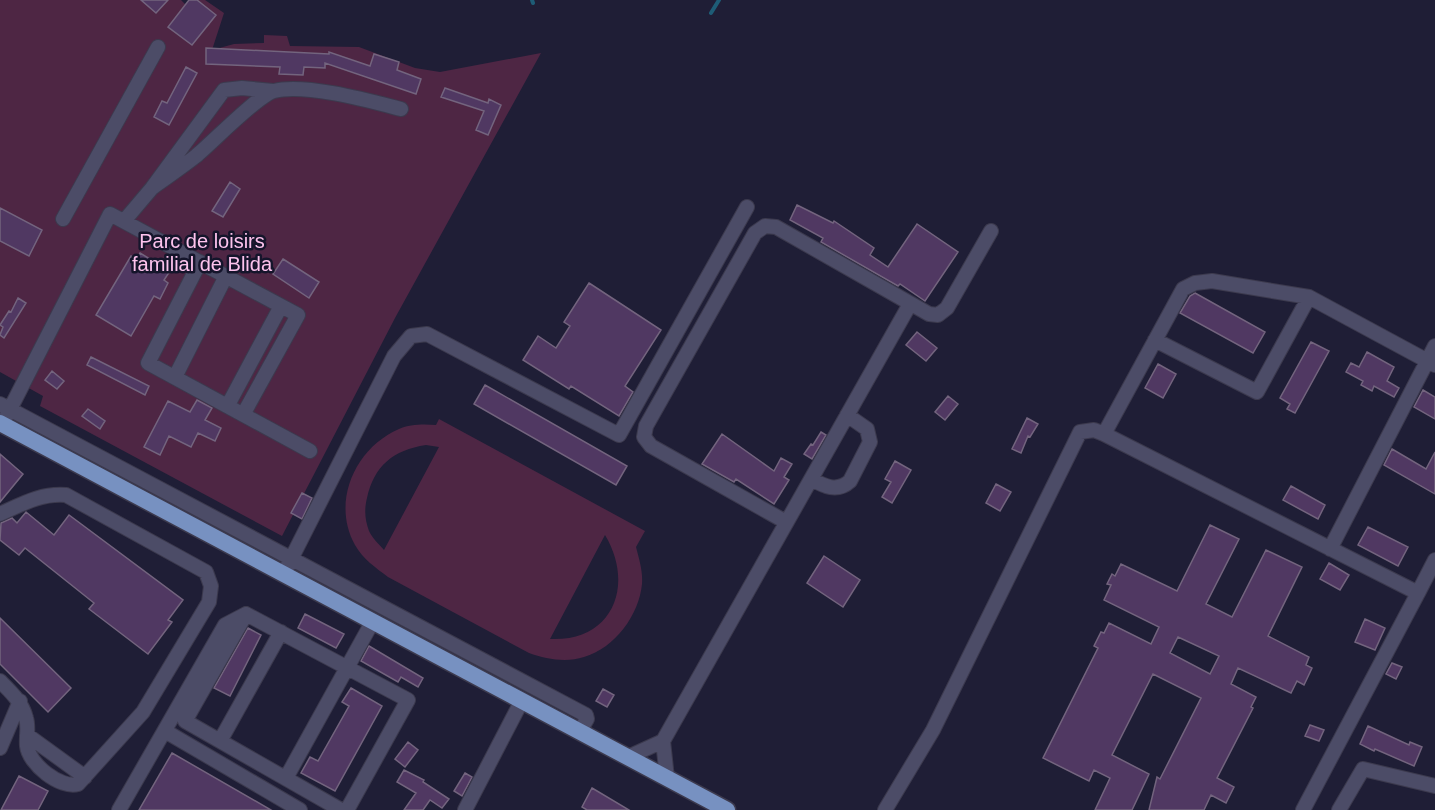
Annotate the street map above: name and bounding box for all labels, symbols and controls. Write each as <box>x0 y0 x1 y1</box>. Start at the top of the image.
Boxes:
park label: Parc de loisirs familial de Blida <box>132 230 273 275</box>

